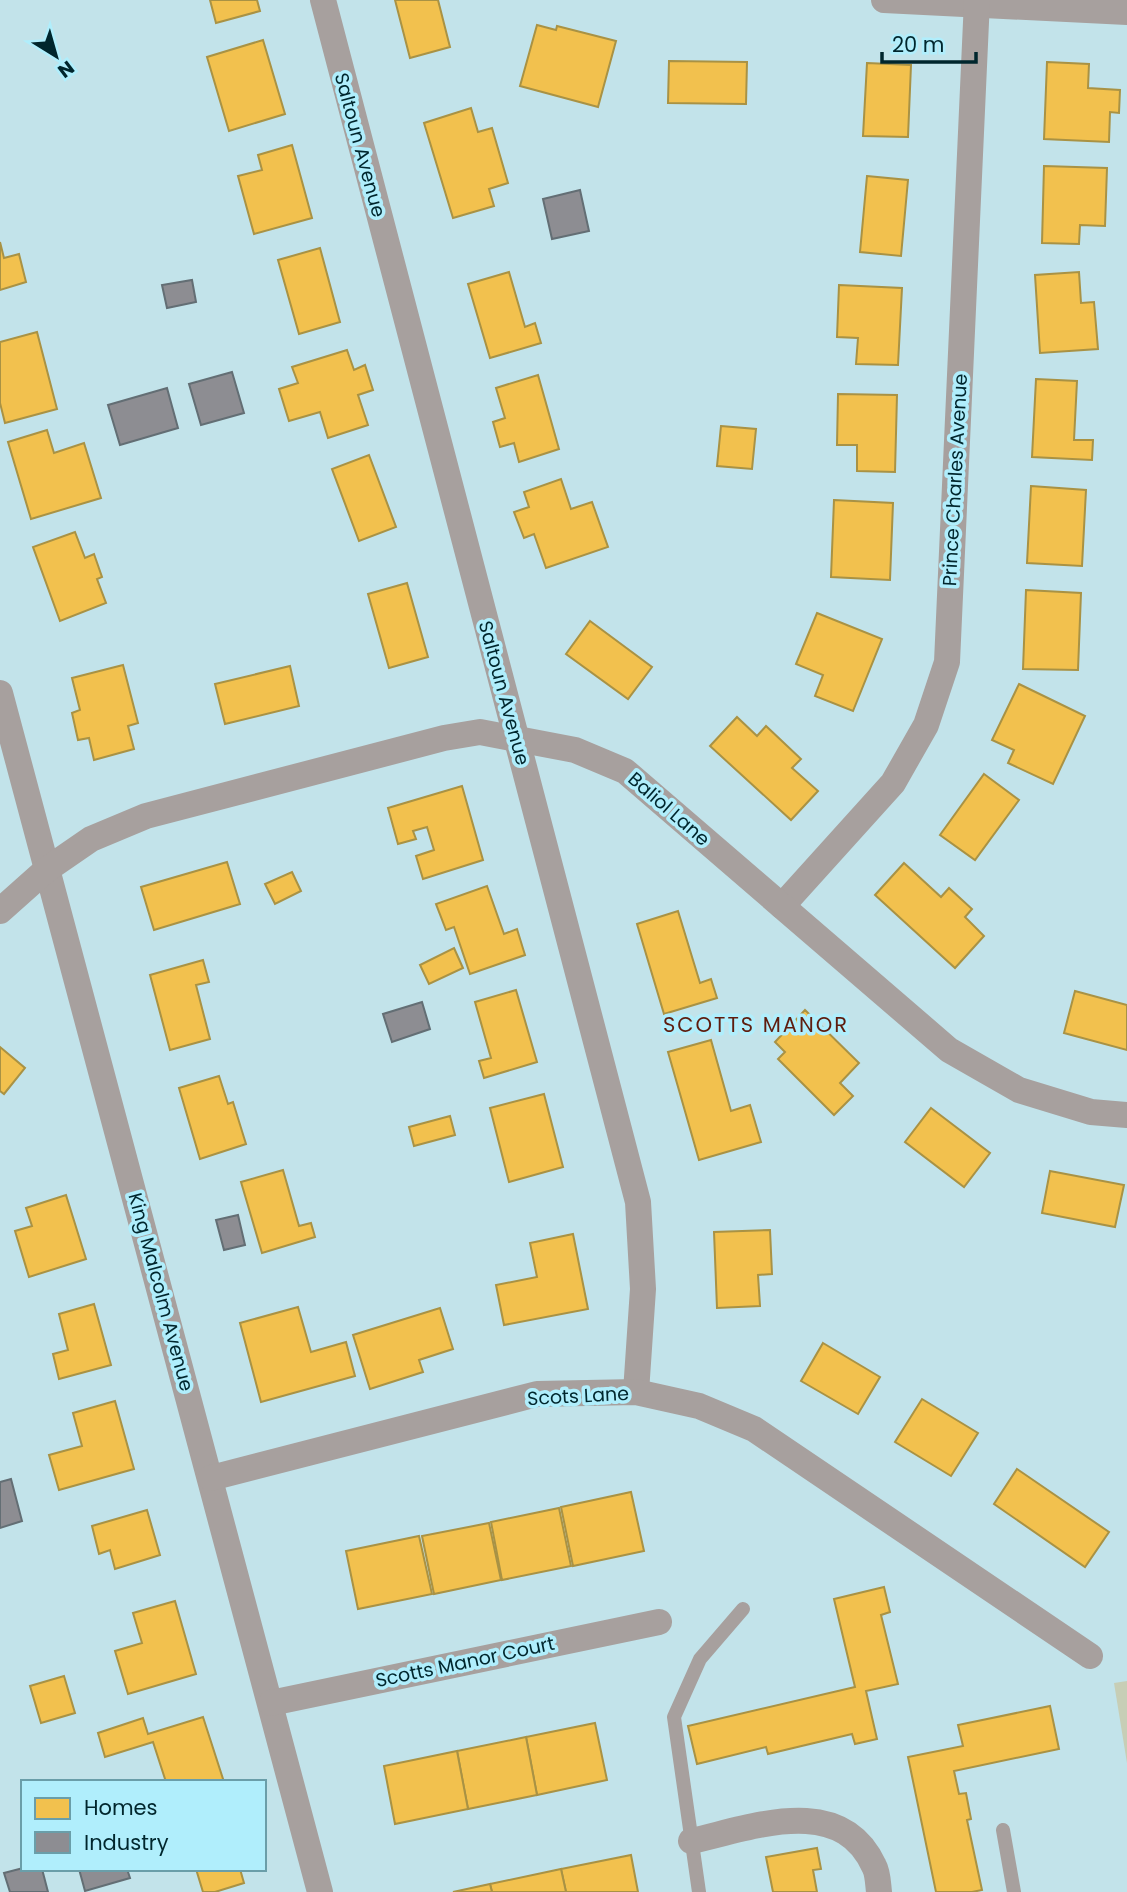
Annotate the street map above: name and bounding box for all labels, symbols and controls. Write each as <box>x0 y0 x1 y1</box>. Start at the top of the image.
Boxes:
north arrow <box>21 21 91 91</box>
scale bar <box>882 21 976 65</box>
text: 20 m <box>892 30 945 59</box>
text: N <box>52 54 80 84</box>
street label: Saltoun Avenue <box>328 70 392 220</box>
street label: Prince Charles Avenue <box>936 373 974 587</box>
street label: Saltoun Avenue <box>472 618 536 768</box>
street label: Baliol Lane <box>622 766 716 852</box>
district label: SCOTTS MANOR <box>663 1010 849 1039</box>
street label: King Malcolm Avenue <box>122 1190 200 1394</box>
street label: Scots Lane <box>526 1380 630 1412</box>
street label: Scotts Manor Court <box>373 1630 557 1694</box>
legend <box>21 1780 266 1871</box>
text: Homes <box>84 1793 158 1822</box>
text: Industry <box>84 1828 169 1857</box>

